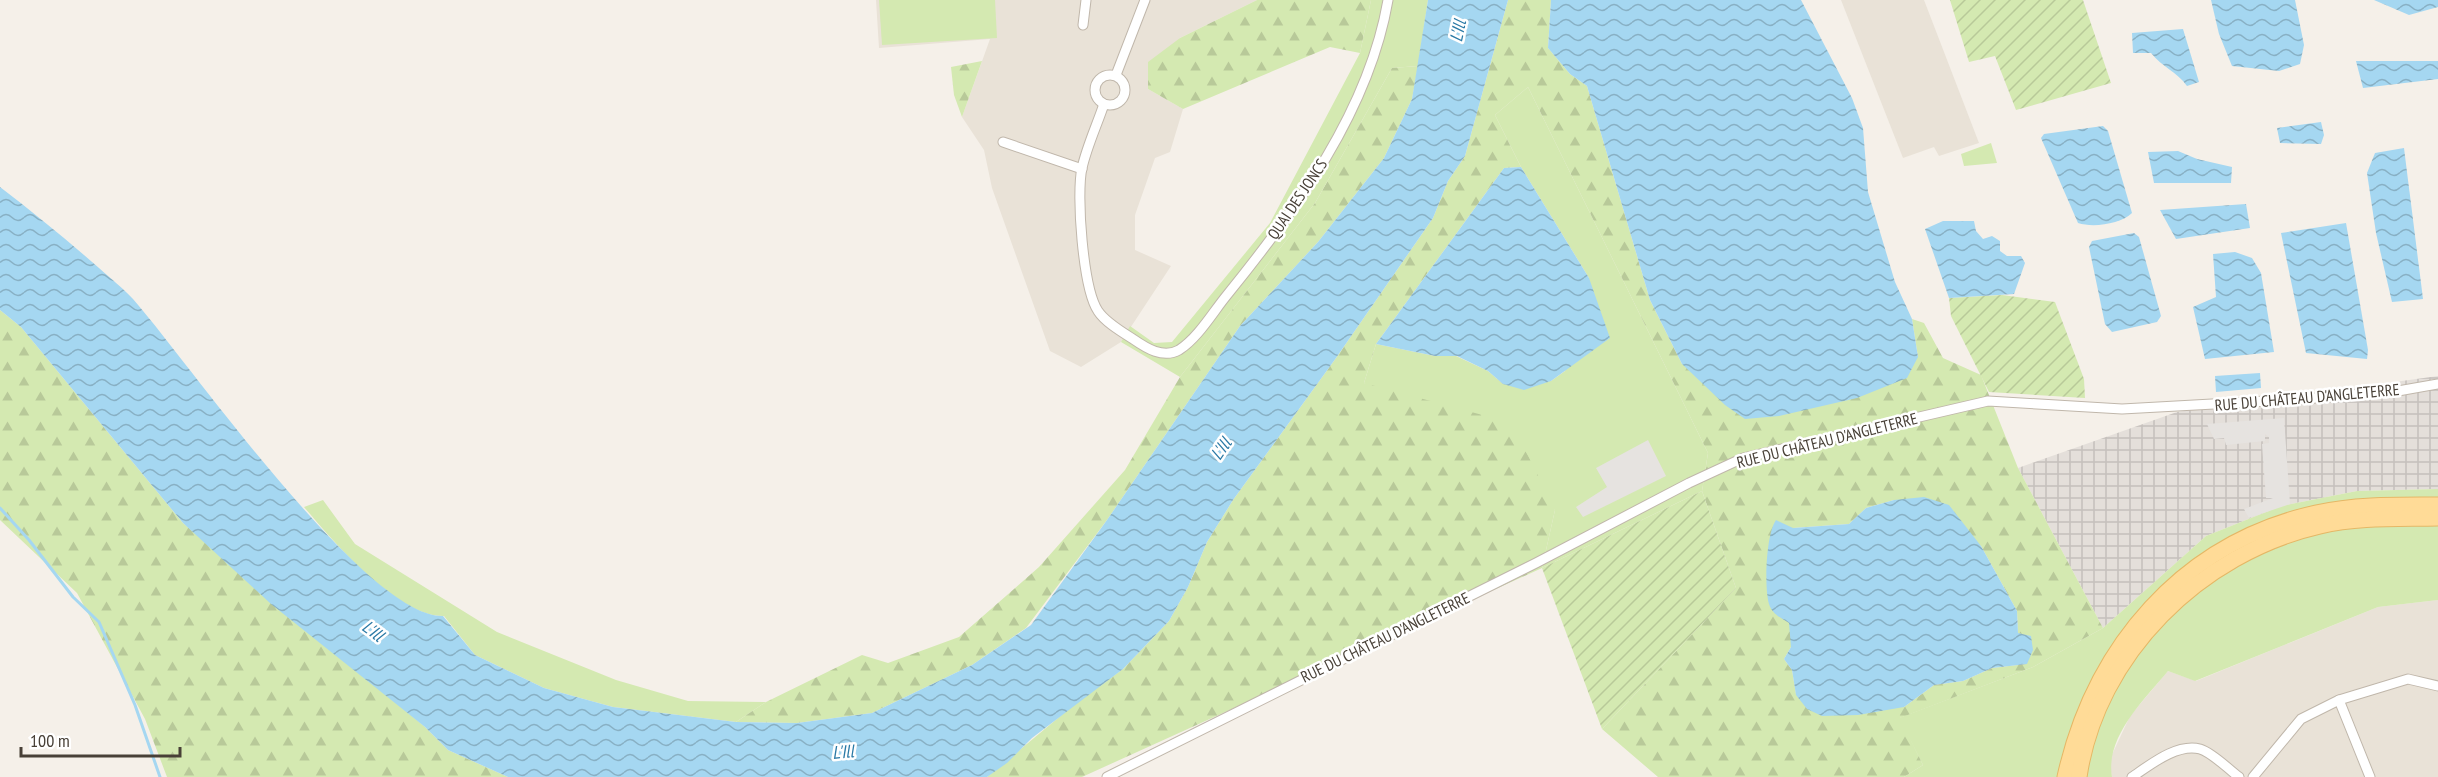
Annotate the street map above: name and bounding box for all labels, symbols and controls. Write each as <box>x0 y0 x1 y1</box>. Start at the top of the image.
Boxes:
water label: L'Ill <box>1444 16 1471 44</box>
street label: QUAI DES JONCS <box>1263 155 1331 243</box>
street label: RUE DU CHÂTEAU D'ANGLETERRE <box>2214 379 2400 415</box>
street label: RUE DU CHÂTEAU D'ANGLETERRE <box>1735 408 1919 472</box>
water label: L'Ill <box>1205 432 1237 464</box>
street label: RUE DU CHÂTEAU D'ANGLETERRE <box>1297 587 1473 687</box>
water label: L'Ill <box>358 615 390 647</box>
scale bar <box>21 720 180 758</box>
text: 100 m <box>30 729 70 752</box>
water label: L'Ill <box>831 739 856 764</box>

